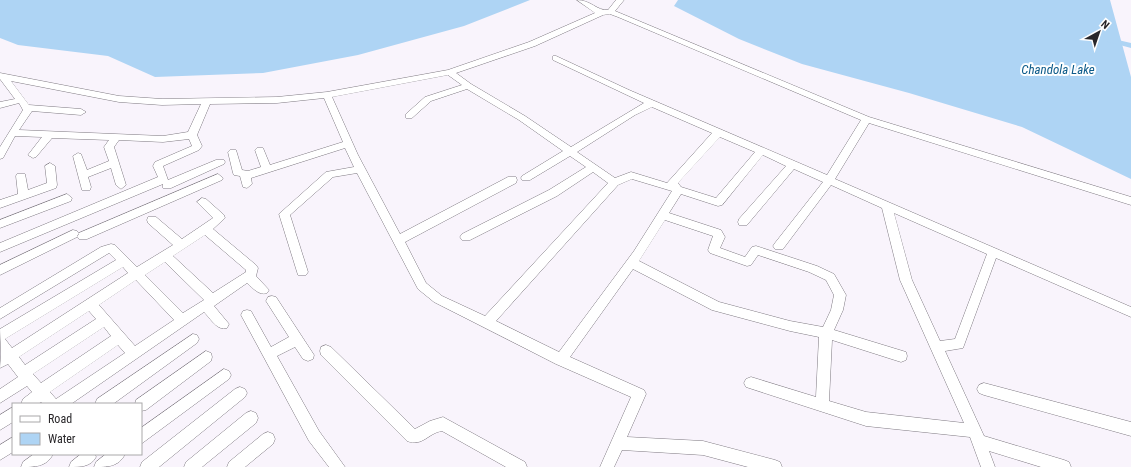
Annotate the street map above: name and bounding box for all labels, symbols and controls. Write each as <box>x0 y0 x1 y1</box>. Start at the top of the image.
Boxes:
north arrow <box>1079 12 1119 52</box>
text: N <box>1098 18 1112 32</box>
water label: Chandola Lake <box>1021 62 1095 77</box>
legend <box>12 403 142 455</box>
text: Road <box>48 412 72 426</box>
text: Water <box>48 432 76 446</box>

